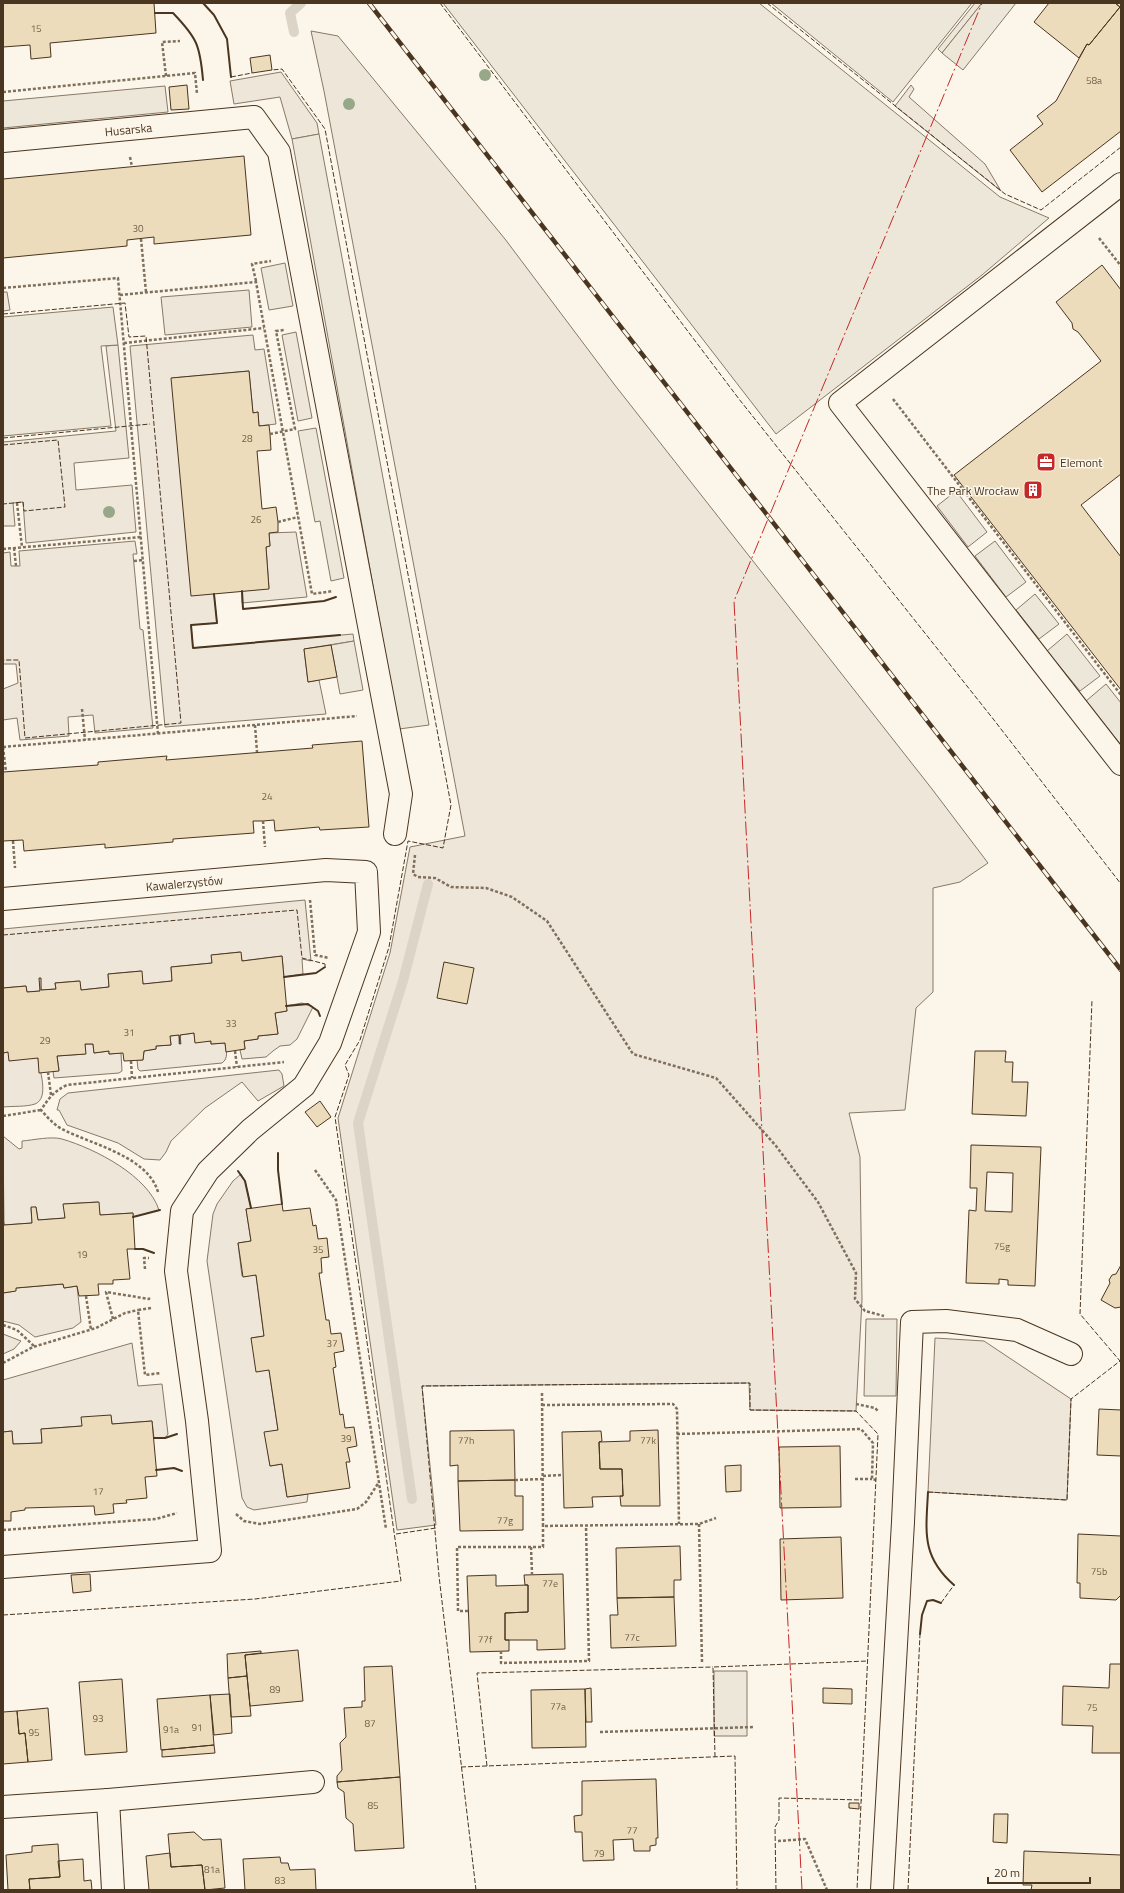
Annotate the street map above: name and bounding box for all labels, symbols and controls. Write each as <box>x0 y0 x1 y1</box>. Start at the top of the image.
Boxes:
house number: 15 <box>30 21 42 36</box>
house number: 58a <box>1086 73 1102 88</box>
street label: Husarska <box>104 117 153 141</box>
house number: 30 <box>132 221 144 236</box>
house number: 28 <box>241 431 253 446</box>
office icon: Elemont <box>1035 451 1057 473</box>
place label: Elemont <box>1060 453 1103 472</box>
building icon: The Park Wrocław <box>1022 479 1044 501</box>
place label: The Park Wrocław <box>927 481 1019 500</box>
house number: 26 <box>250 512 262 527</box>
house number: 24 <box>261 789 273 804</box>
street label: Kawalerzystów <box>145 870 224 896</box>
house number: 33 <box>225 1016 237 1031</box>
house number: 31 <box>123 1025 135 1040</box>
house number: 29 <box>39 1033 51 1048</box>
house number: 75g <box>994 1239 1010 1254</box>
house number: 35 <box>312 1242 324 1257</box>
house number: 19 <box>76 1247 88 1262</box>
house number: 37 <box>326 1336 338 1351</box>
house number: 39 <box>340 1431 352 1446</box>
house number: 77h <box>458 1433 474 1448</box>
house number: 77k <box>640 1433 656 1448</box>
house number: 17 <box>92 1484 104 1499</box>
house number: 77g <box>497 1513 513 1528</box>
house number: 75b <box>1091 1564 1107 1579</box>
house number: 77e <box>542 1576 558 1591</box>
house number: 77c <box>624 1630 640 1645</box>
house number: 77f <box>478 1632 493 1647</box>
house number: 89 <box>269 1682 281 1697</box>
house number: 77a <box>550 1699 566 1714</box>
house number: 75 <box>1086 1700 1098 1715</box>
house number: 93 <box>92 1711 104 1726</box>
house number: 87 <box>364 1716 376 1731</box>
house number: 91 <box>191 1720 203 1735</box>
house number: 91a <box>163 1722 179 1737</box>
house number: 95 <box>28 1725 40 1740</box>
house number: 85 <box>367 1798 379 1813</box>
house number: 77 <box>626 1823 638 1838</box>
house number: 79 <box>593 1846 605 1861</box>
scale bar <box>988 1859 1090 1885</box>
house number: 81a <box>204 1862 220 1877</box>
text: 20 m <box>994 1863 1020 1882</box>
house number: 83 <box>274 1873 286 1888</box>

